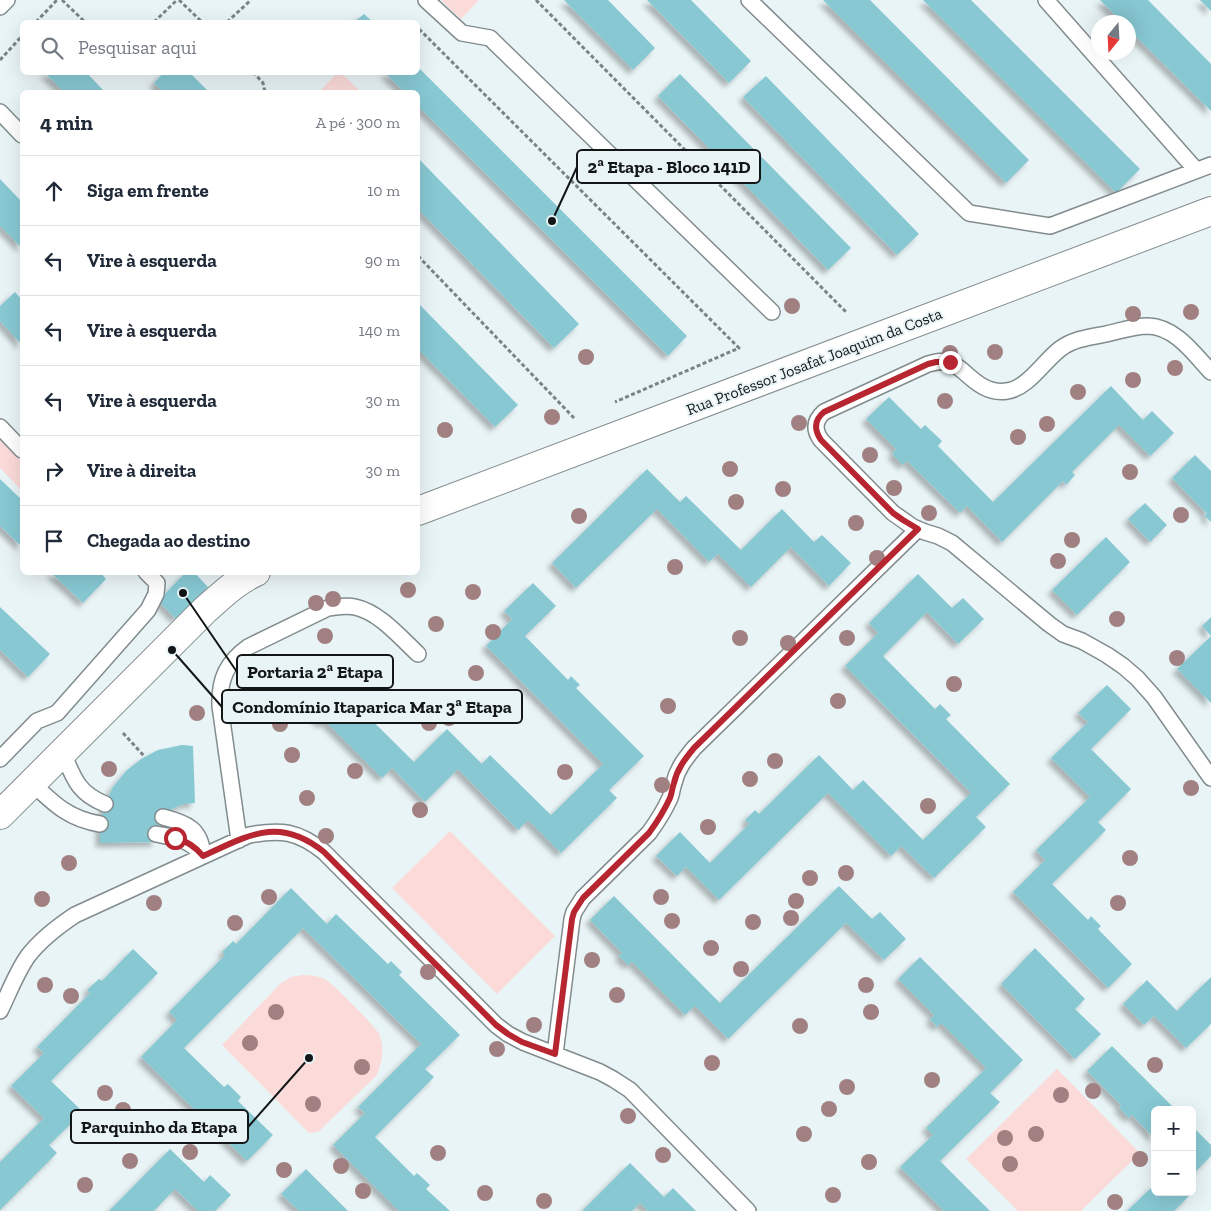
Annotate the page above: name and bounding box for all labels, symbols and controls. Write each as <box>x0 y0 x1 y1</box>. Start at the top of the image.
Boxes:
north arrow <box>1091 15 1136 60</box>
search box <box>20 20 420 75</box>
icon: search <box>38 34 66 62</box>
text: Pesquisar aqui <box>78 36 197 59</box>
text: 4 min <box>40 110 93 135</box>
text: A pé · 300 m <box>316 113 400 132</box>
callout: 2ª Etapa - Bloco 141D <box>577 150 760 183</box>
text: 2ª Etapa - Bloco 141D <box>588 156 751 178</box>
icon: ahead <box>40 177 68 205</box>
text: Siga em frente <box>87 179 209 202</box>
text: 10 m <box>367 181 400 200</box>
icon: left <box>40 247 68 275</box>
text: Vire à esquerda <box>87 249 217 272</box>
text: 90 m <box>365 251 400 270</box>
street label: Rua Professor Josafat Joaquim da Costa <box>684 304 945 419</box>
icon: left <box>40 317 68 345</box>
text: Vire à esquerda <box>87 319 217 342</box>
text: 140 m <box>359 321 400 340</box>
route end <box>939 351 962 374</box>
icon: left <box>40 387 68 415</box>
text: Vire à esquerda <box>87 389 217 412</box>
text: 30 m <box>366 391 400 410</box>
icon: right <box>40 457 68 485</box>
text: Vire à direita <box>87 459 196 482</box>
text: 30 m <box>366 461 400 480</box>
icon: arrive <box>40 527 68 555</box>
text: Chegada ao destino <box>87 529 250 552</box>
callout: Portaria 2ª Etapa <box>237 655 393 688</box>
text: Portaria 2ª Etapa <box>247 661 383 683</box>
callout: Condomínio Itaparica Mar 3ª Etapa <box>222 690 522 723</box>
text: Condomínio Itaparica Mar 3ª Etapa <box>232 696 512 718</box>
route start <box>164 827 187 850</box>
map controls <box>1151 1106 1196 1196</box>
button: + <box>1151 1106 1196 1151</box>
callout: Parquinho da Etapa <box>71 1110 248 1143</box>
text: Parquinho da Etapa <box>81 1116 237 1138</box>
button: − <box>1151 1151 1196 1196</box>

